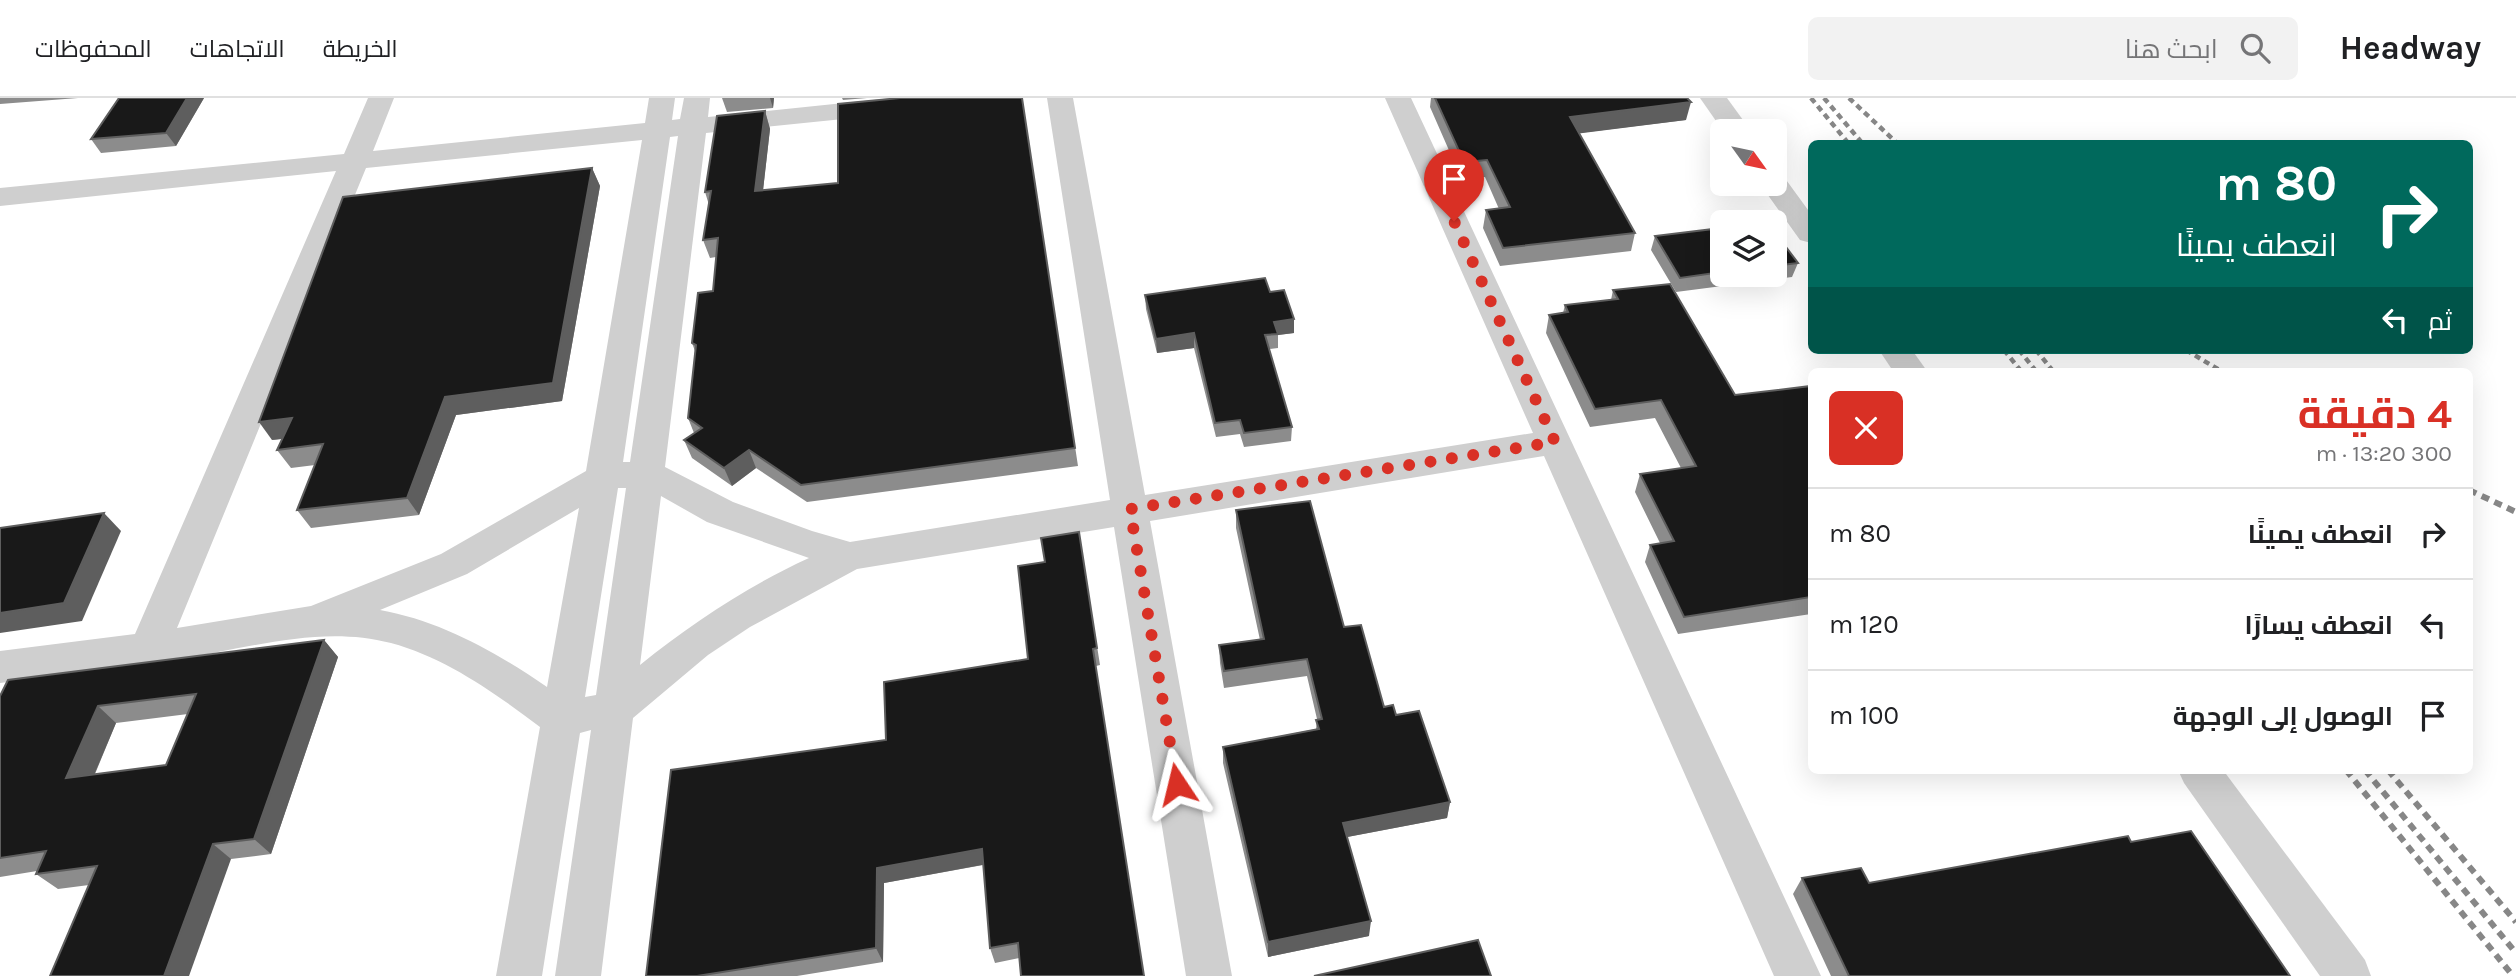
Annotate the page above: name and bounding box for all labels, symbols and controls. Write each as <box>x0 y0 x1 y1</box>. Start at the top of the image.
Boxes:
search box <box>1808 17 2298 80</box>
icon: search <box>2236 29 2274 67</box>
text: Headway <box>2340 29 2481 67</box>
text: ابحث هنا <box>2125 34 2218 65</box>
text: المحفوظات <box>35 35 152 63</box>
text: الاتجاهات <box>190 35 285 63</box>
text: الخريطة <box>323 35 398 63</box>
north arrow <box>1710 119 1787 196</box>
map controls <box>1710 119 1787 287</box>
pin <box>1424 149 1484 221</box>
text: 80 m <box>2215 155 2337 212</box>
icon: arrive <box>1435 160 1473 198</box>
icon: right <box>2361 168 2452 259</box>
button: layers <box>1710 210 1787 287</box>
text: انعطف يمينًا <box>2176 227 2337 264</box>
icon: left <box>2376 301 2414 339</box>
text: ثم <box>2428 306 2452 337</box>
text: 4 دقيقة <box>2298 389 2452 439</box>
button: close <box>1829 391 1903 465</box>
text: 300 m · 13:20 <box>2316 440 2452 467</box>
icon: right <box>2414 515 2452 553</box>
text: 80 m <box>1829 518 1891 549</box>
text: انعطف يمينًا <box>2248 519 2393 550</box>
icon: left <box>2414 606 2452 644</box>
text: 120 m <box>1829 609 1899 640</box>
text: انعطف يسارًا <box>2245 610 2393 641</box>
icon: arrive <box>2414 697 2452 735</box>
text: 100 m <box>1829 700 1899 731</box>
text: الوصول إلى الوجهة <box>2173 701 2393 732</box>
position arrow <box>1140 747 1214 821</box>

